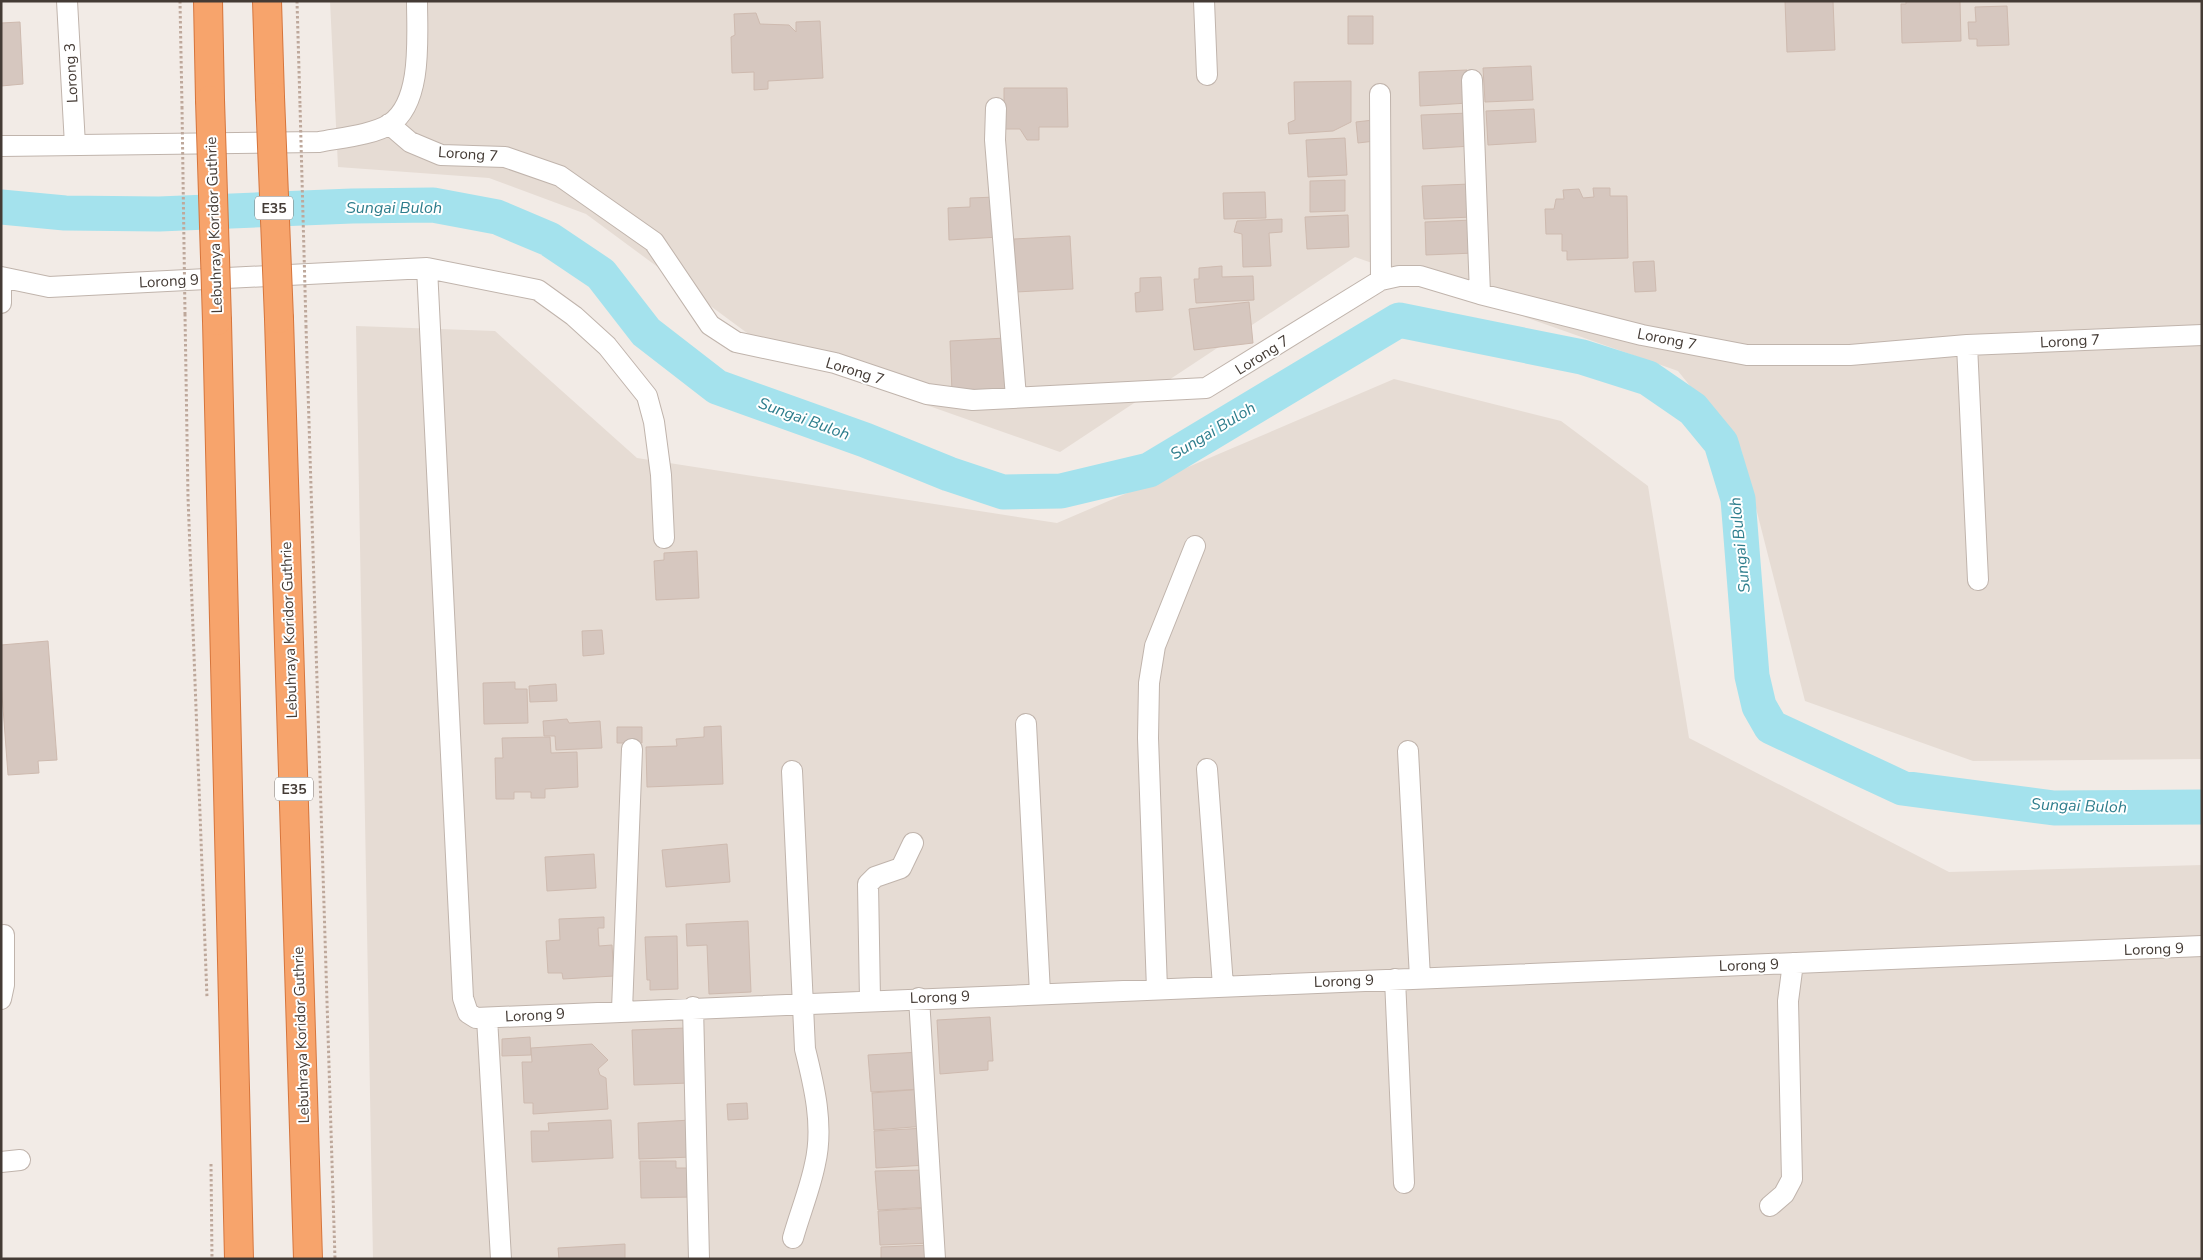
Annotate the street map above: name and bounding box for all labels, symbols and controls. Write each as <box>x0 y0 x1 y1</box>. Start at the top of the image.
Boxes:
street label: Lorong 3 <box>59 42 83 104</box>
street label: Lebuhraya Koridor Guthrie <box>201 136 227 314</box>
street label: Lorong 7 <box>437 142 499 166</box>
road number: E35 <box>255 197 293 220</box>
water label: Sungai Buloh <box>346 197 442 219</box>
street label: Lorong 9 <box>138 269 200 293</box>
street label: Lorong 7 <box>1636 323 1698 355</box>
street label: Lorong 7 <box>2039 329 2101 353</box>
street label: Lorong 7 <box>1231 331 1293 379</box>
street label: Lorong 7 <box>823 353 887 389</box>
water label: Sungai Buloh <box>755 392 853 446</box>
water label: Sungai Buloh <box>1166 397 1260 465</box>
water label: Sungai Buloh <box>1724 496 1756 594</box>
street label: Lebuhraya Koridor Guthrie <box>276 541 302 719</box>
road number: E35 <box>275 778 313 801</box>
water label: Sungai Buloh <box>2031 793 2127 819</box>
street label: Lorong 9 <box>2124 938 2184 960</box>
street label: Lebuhraya Koridor Guthrie <box>288 946 314 1124</box>
street label: Lorong 9 <box>1719 954 1779 976</box>
street label: Lorong 9 <box>1314 970 1374 992</box>
street label: Lorong 9 <box>910 986 970 1008</box>
street label: Lorong 9 <box>504 1003 566 1027</box>

